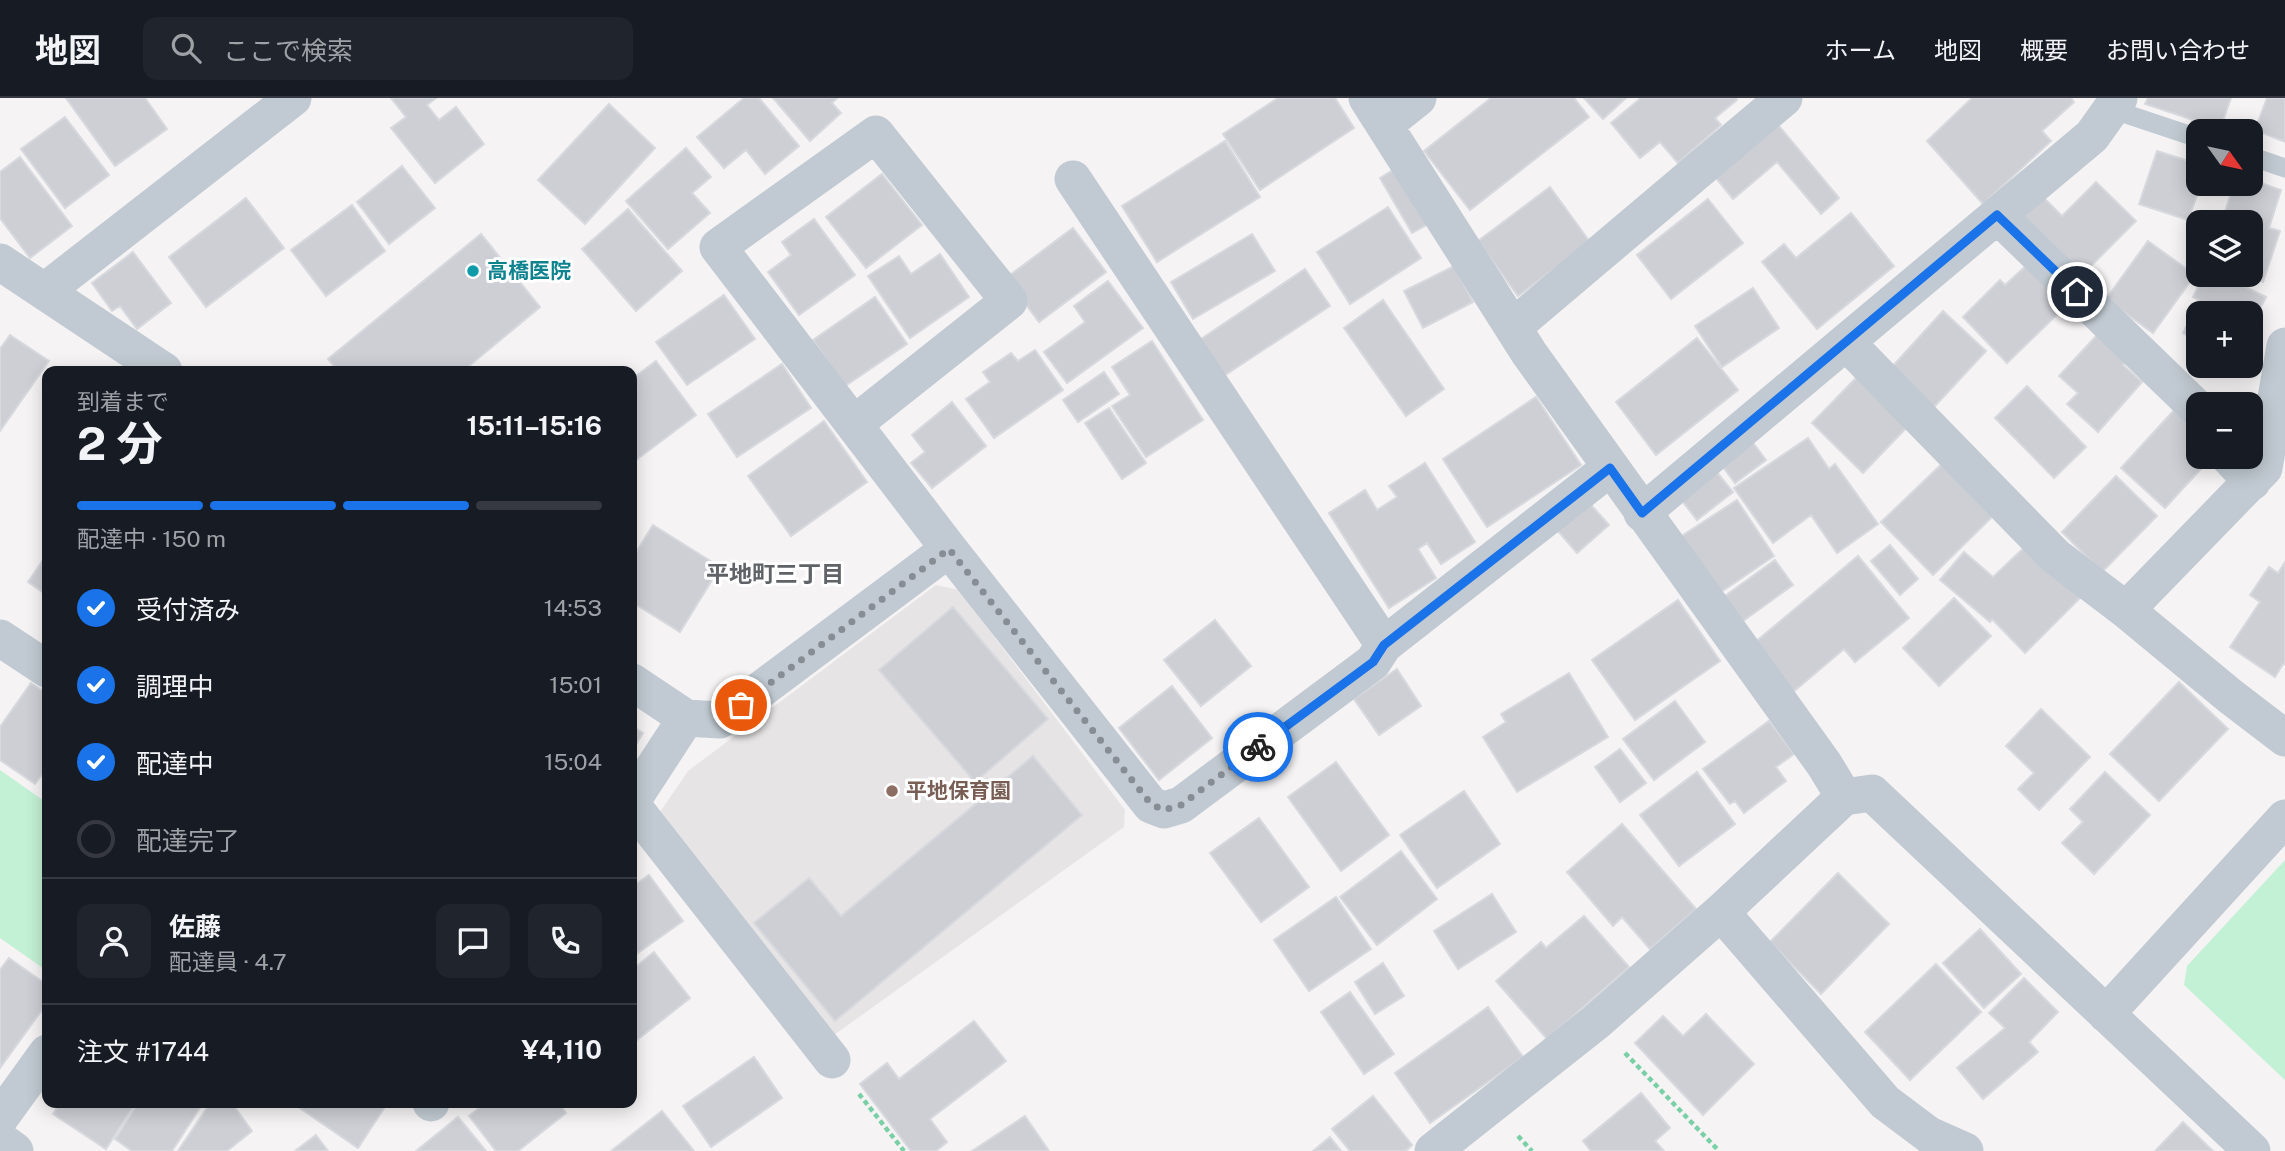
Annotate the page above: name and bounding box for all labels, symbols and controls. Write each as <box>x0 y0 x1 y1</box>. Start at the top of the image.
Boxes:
search box <box>143 17 633 80</box>
icon: search <box>167 29 205 67</box>
text: 地図 <box>35 31 101 69</box>
text: ここで検索 <box>223 35 353 66</box>
text: ホーム <box>1825 36 1896 64</box>
text: 地図 <box>1934 36 1982 64</box>
text: 概要 <box>2020 36 2068 64</box>
text: お問い合わせ <box>2106 36 2250 64</box>
north arrow <box>2186 119 2263 196</box>
map controls <box>2186 119 2263 469</box>
button: layers <box>2186 210 2263 287</box>
place label: 高橋医院 <box>487 258 571 283</box>
pin <box>2047 262 2107 322</box>
marker: 高橋医院 <box>465 263 481 279</box>
icon: home <box>2058 273 2096 311</box>
button: + <box>2186 301 2263 378</box>
text: 到着まで <box>77 388 169 415</box>
button: − <box>2186 392 2263 469</box>
text: 15:11–15:16 <box>466 410 602 441</box>
text: 2 分 <box>77 416 163 470</box>
text: 配達中 · 150 m <box>77 525 226 552</box>
district label: 平地町三丁目 <box>706 560 844 587</box>
icon: check <box>77 589 115 627</box>
text: 受付済み <box>136 594 240 625</box>
text: 14:53 <box>544 594 602 621</box>
icon: check <box>77 666 115 704</box>
text: 調理中 <box>136 671 214 702</box>
text: 15:01 <box>549 671 602 698</box>
pin <box>711 675 771 735</box>
icon: bag <box>722 686 760 724</box>
courier <box>1223 712 1293 782</box>
icon: bike <box>1239 728 1277 766</box>
icon: check <box>77 743 115 781</box>
text: 配達中 <box>136 748 214 779</box>
text: 15:04 <box>544 748 602 775</box>
place label: 平地保育園 <box>906 778 1011 803</box>
marker: 平地保育園 <box>884 783 900 799</box>
text: 配達完了 <box>136 825 240 856</box>
button: person <box>77 904 151 978</box>
button: chat <box>436 904 510 978</box>
button: phone <box>528 904 602 978</box>
text: 佐藤 <box>169 911 221 942</box>
text: 配達員 · 4.7 <box>169 948 287 975</box>
text: ¥4,110 <box>522 1034 602 1065</box>
text: 注文 #1744 <box>77 1036 209 1067</box>

